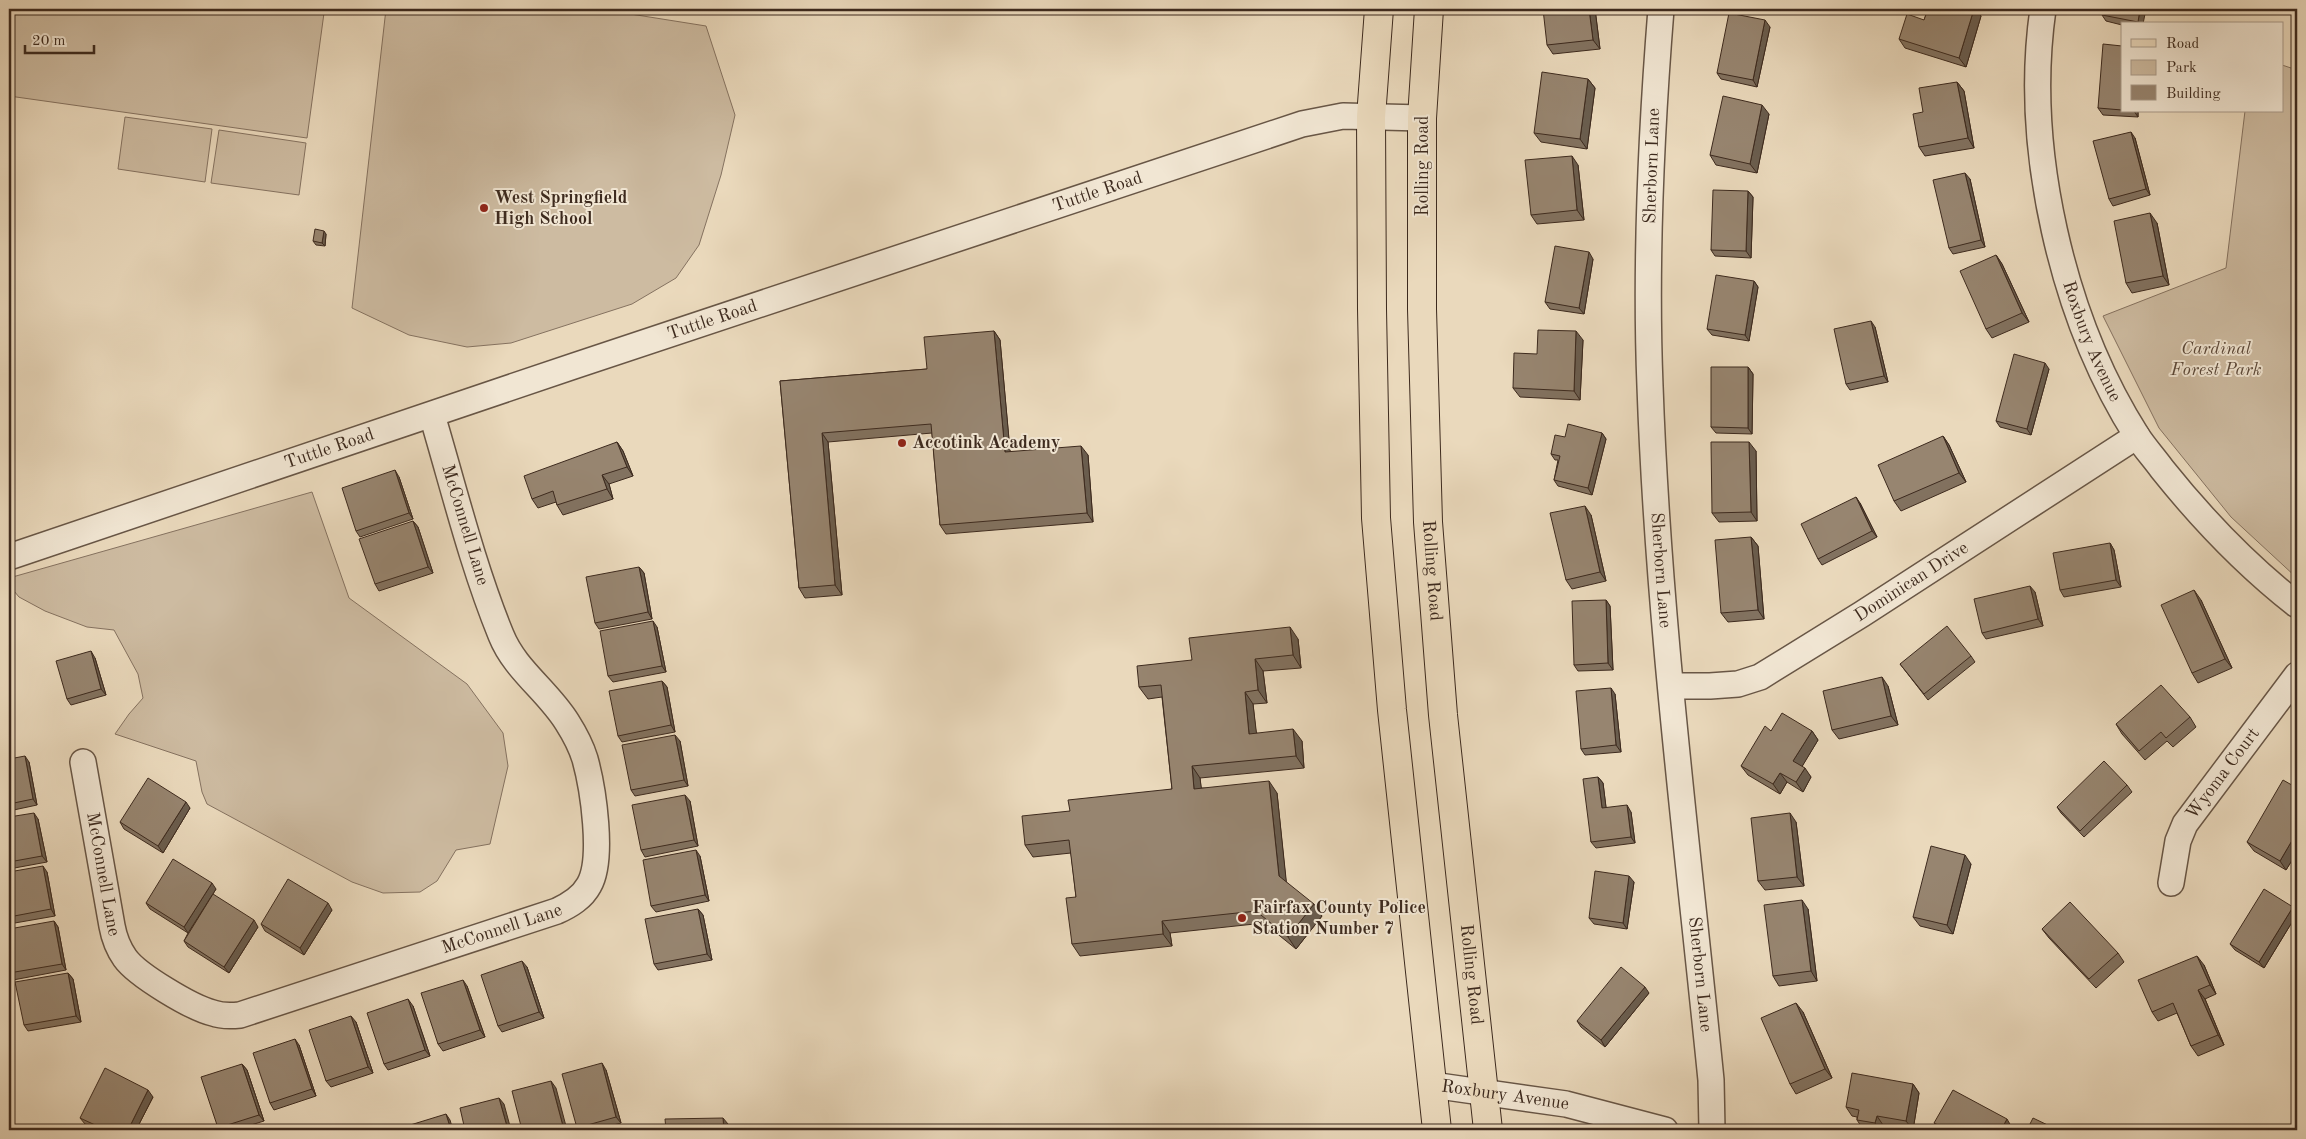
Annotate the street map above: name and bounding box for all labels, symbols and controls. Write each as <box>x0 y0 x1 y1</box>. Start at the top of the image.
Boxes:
scale bar <box>25 22 94 54</box>
legend <box>2121 22 2284 112</box>
text: 20 m <box>32 34 66 49</box>
text: Road <box>2166 37 2200 52</box>
text: Park <box>2166 61 2197 76</box>
text: Building <box>2166 87 2221 102</box>
street label: Sherborn Lane <box>1641 108 1663 224</box>
street label: Rolling Road <box>1414 116 1432 216</box>
street label: Tuttle Road <box>1050 169 1145 215</box>
place label: West Springfield High School <box>494 189 628 228</box>
marker: West Springfield High School <box>478 202 490 214</box>
street label: Roxbury Avenue <box>2059 279 2124 405</box>
street label: Tuttle Road <box>665 297 759 343</box>
park label: Cardinal Forest Park <box>2169 340 2262 379</box>
street label: Tuttle Road <box>282 425 376 472</box>
place label: Accotink Academy <box>912 434 1060 452</box>
marker: Accotink Academy <box>896 437 908 449</box>
street label: McConnell Lane <box>438 462 492 588</box>
street label: Sherborn Lane <box>1647 512 1674 629</box>
street label: Rolling Road <box>1419 519 1445 622</box>
street label: Dominican Drive <box>1851 539 1972 625</box>
street label: Wyoma Court <box>2183 724 2263 823</box>
street label: McConnell Lane <box>83 811 123 938</box>
place label: Fairfax County Police Station Number 7 <box>1252 899 1426 938</box>
street label: McConnell Lane <box>439 901 565 957</box>
marker: Fairfax County Police Station Number 7 <box>1236 912 1248 924</box>
street label: Sherborn Lane <box>1685 916 1715 1033</box>
street label: Rolling Road <box>1457 923 1486 1026</box>
street label: Roxbury Avenue <box>1440 1077 1570 1113</box>

